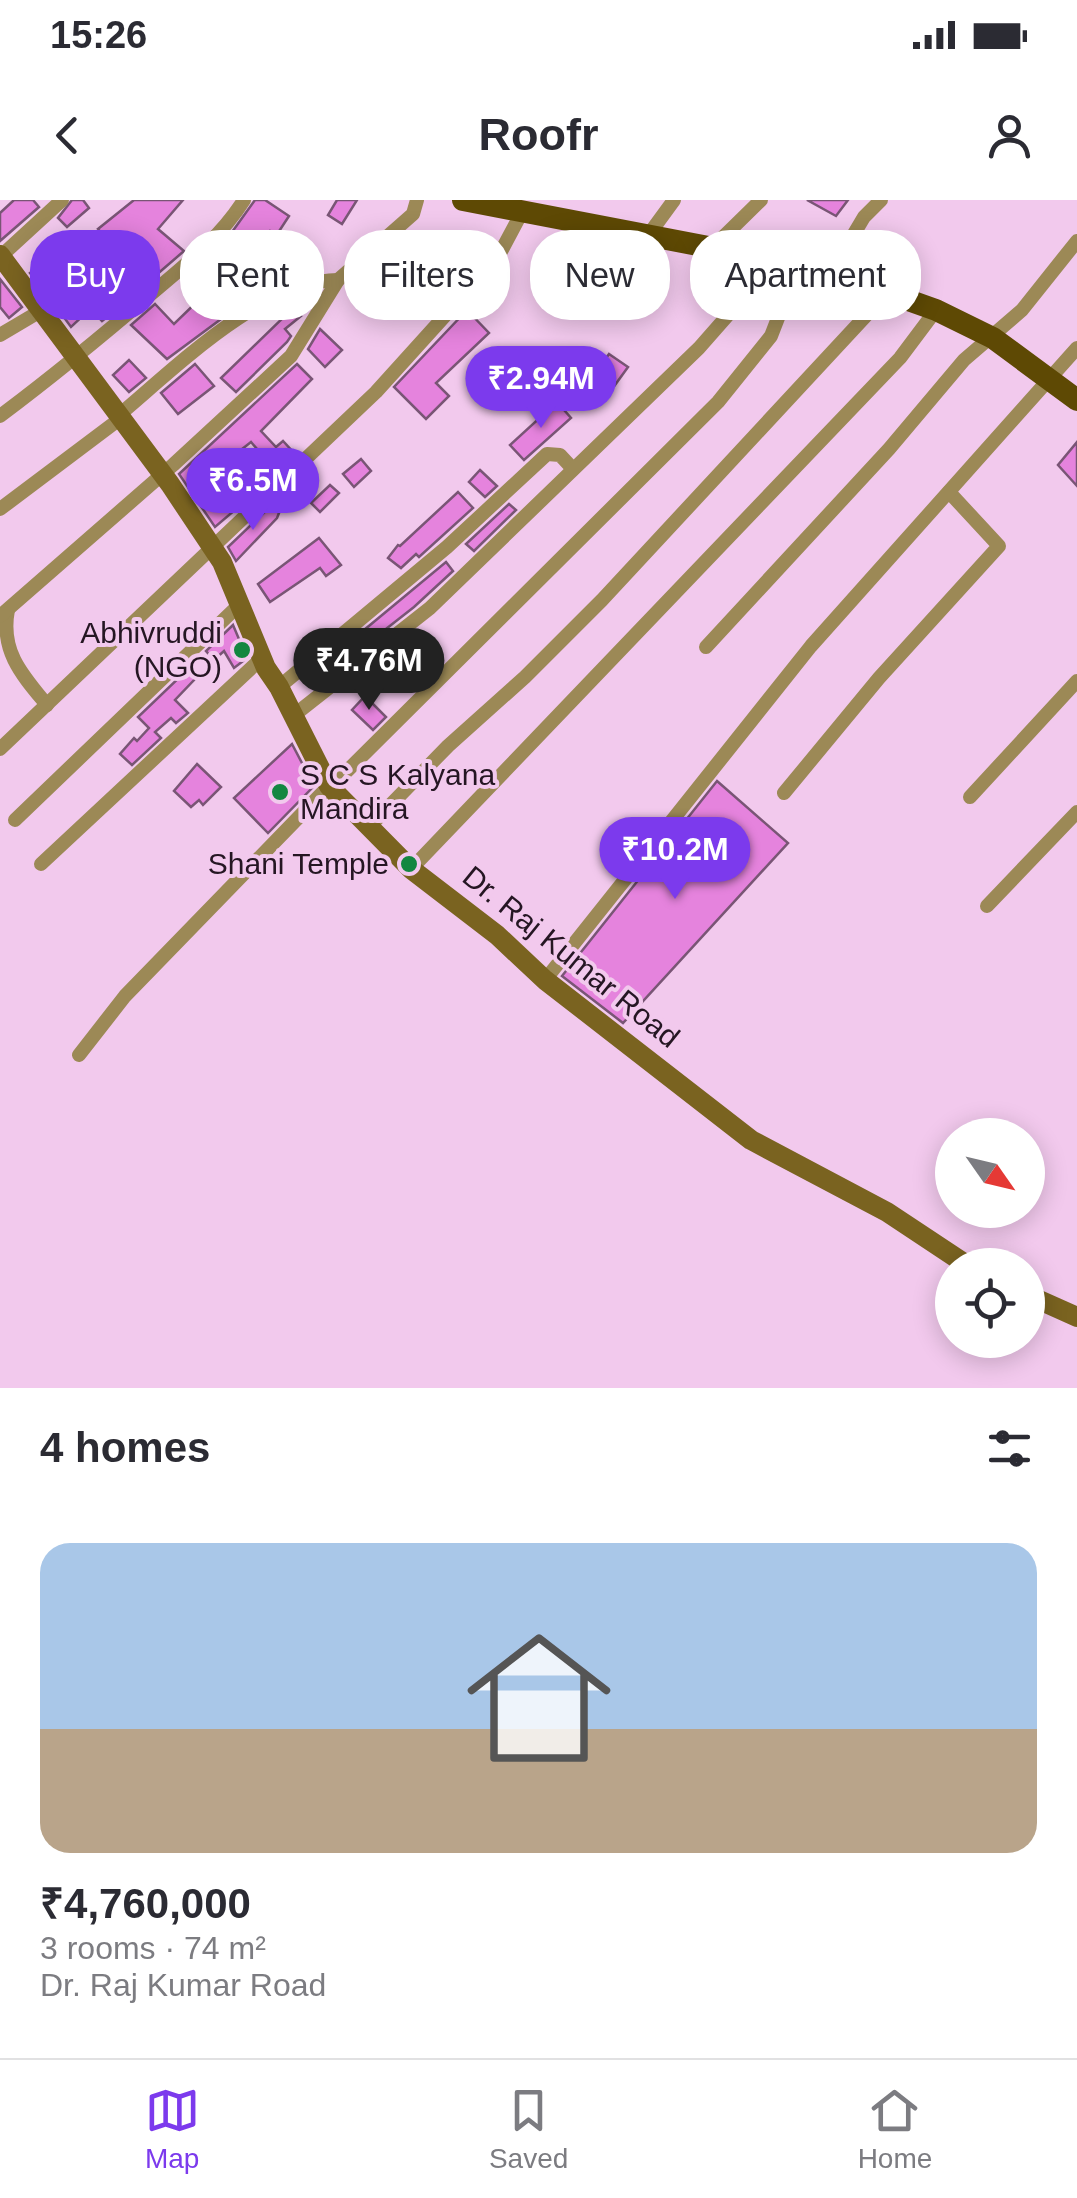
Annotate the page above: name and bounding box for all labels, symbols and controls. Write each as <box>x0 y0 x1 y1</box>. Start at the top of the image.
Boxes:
text: 15:26 <box>50 14 147 56</box>
icon: back <box>40 108 95 163</box>
icon: person <box>982 108 1037 163</box>
text: Roofr <box>479 109 598 160</box>
chip: Buy <box>30 230 160 320</box>
chip: Rent <box>180 230 324 320</box>
chip: Filters <box>344 230 510 320</box>
chip: New <box>530 230 670 320</box>
chip: Apartment <box>690 230 921 320</box>
pin: ₹2.94M <box>460 346 622 431</box>
text: ₹2.94M <box>487 360 595 396</box>
pin: ₹6.5M <box>183 448 323 533</box>
text: ₹6.5M <box>208 462 298 498</box>
place label: Abhivruddi (NGO) <box>80 616 222 683</box>
pin: ₹4.76M <box>288 628 450 713</box>
marker: Abhivruddi (NGO) <box>231 639 253 661</box>
text: ₹4.76M <box>315 642 423 678</box>
place label: S C S Kalyana Mandira <box>300 758 495 825</box>
marker: S C S Kalyana Mandira <box>269 781 291 803</box>
pin: ₹10.2M <box>594 817 756 902</box>
text: ₹10.2M <box>621 831 729 867</box>
place label: Shani Temple <box>208 847 389 880</box>
marker: Shani Temple <box>398 853 420 875</box>
street label: Dr. Raj Kumar Road <box>457 859 686 1054</box>
north arrow <box>935 1118 1045 1228</box>
map controls <box>935 1118 1045 1358</box>
button: locate <box>935 1248 1045 1358</box>
icon: filters <box>982 1421 1037 1476</box>
text: 4 homes <box>40 1424 210 1471</box>
icon: home <box>449 1608 629 1788</box>
text: ₹4,760,000 <box>40 1880 251 1927</box>
text: 3 rooms · 74 m² <box>40 1930 266 1966</box>
text: Dr. Raj Kumar Road <box>40 1967 326 2003</box>
tab: Map <box>145 2083 200 2175</box>
tab: Saved <box>489 2083 568 2175</box>
tab: Home <box>858 2083 932 2175</box>

